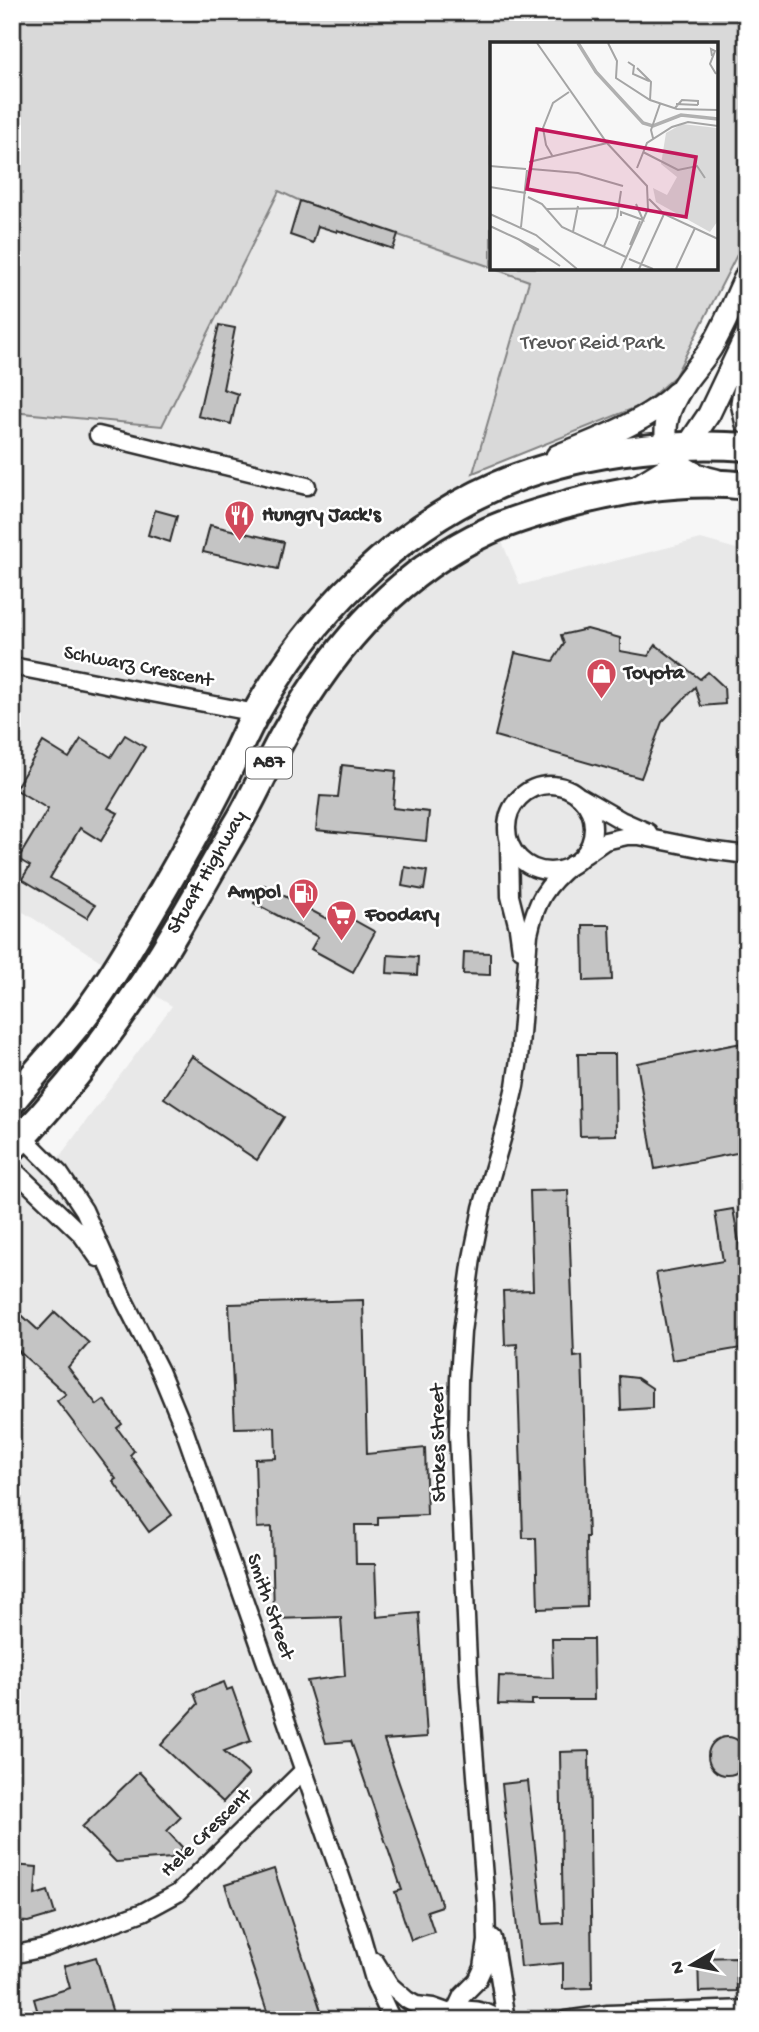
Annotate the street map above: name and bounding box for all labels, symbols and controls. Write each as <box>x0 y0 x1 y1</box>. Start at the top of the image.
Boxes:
inset map <box>490 42 717 270</box>
park label: Trevor Reid Park <box>520 332 666 357</box>
restaurant icon: Hungry Jack's <box>222 499 256 543</box>
place label: Hungry Jack's <box>262 504 382 529</box>
street label: Schwarz Crescent <box>61 641 217 695</box>
shop icon: Toyota <box>584 657 618 701</box>
place label: Toyota <box>622 662 686 687</box>
road number: A87 <box>246 748 292 778</box>
street label: Stuart Highway <box>162 807 254 939</box>
fuel station icon: Ampol <box>287 876 321 920</box>
place label: Ampol <box>227 881 281 906</box>
supermarket icon: Foodary <box>325 899 359 943</box>
place label: Foodary <box>364 904 440 929</box>
street label: Stokes Street <box>426 1381 454 1502</box>
street label: Smith Street <box>239 1551 300 1665</box>
street label: Hele Crescent <box>156 1783 260 1884</box>
north arrow <box>658 1930 728 2000</box>
text: N <box>666 1959 691 1975</box>

